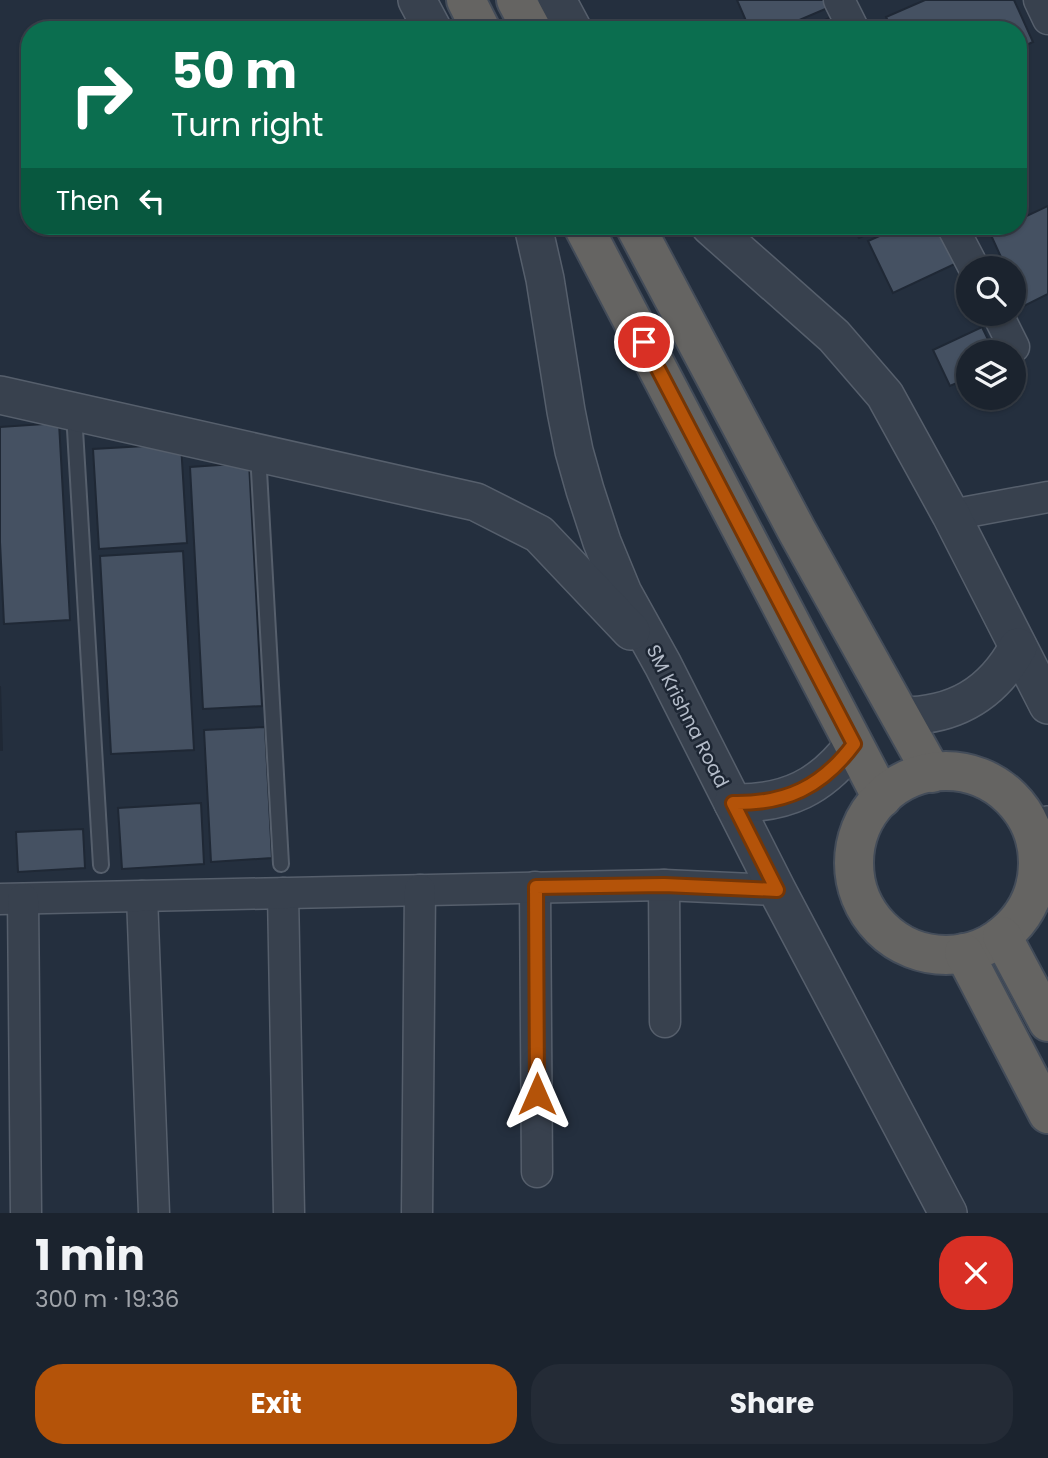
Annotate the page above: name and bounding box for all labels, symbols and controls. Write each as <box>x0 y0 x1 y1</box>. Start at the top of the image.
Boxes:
text: 50 m <box>171 37 297 105</box>
icon: right <box>56 49 147 140</box>
text: Turn right <box>171 102 323 147</box>
icon: left <box>133 182 171 220</box>
text: Then <box>56 183 119 219</box>
map controls <box>956 256 1026 410</box>
button: search <box>956 256 1026 326</box>
pin <box>614 312 674 372</box>
icon: arrive <box>625 323 663 361</box>
button: layers <box>956 340 1026 410</box>
street label: SM Krishna Road <box>640 640 735 792</box>
position arrow <box>500 1057 574 1131</box>
text: 1 min <box>35 1226 145 1285</box>
button: close <box>939 1236 1013 1310</box>
text: 300 m · 19:36 <box>35 1283 179 1315</box>
button: Exit <box>35 1364 517 1444</box>
button: Share <box>531 1364 1013 1444</box>

